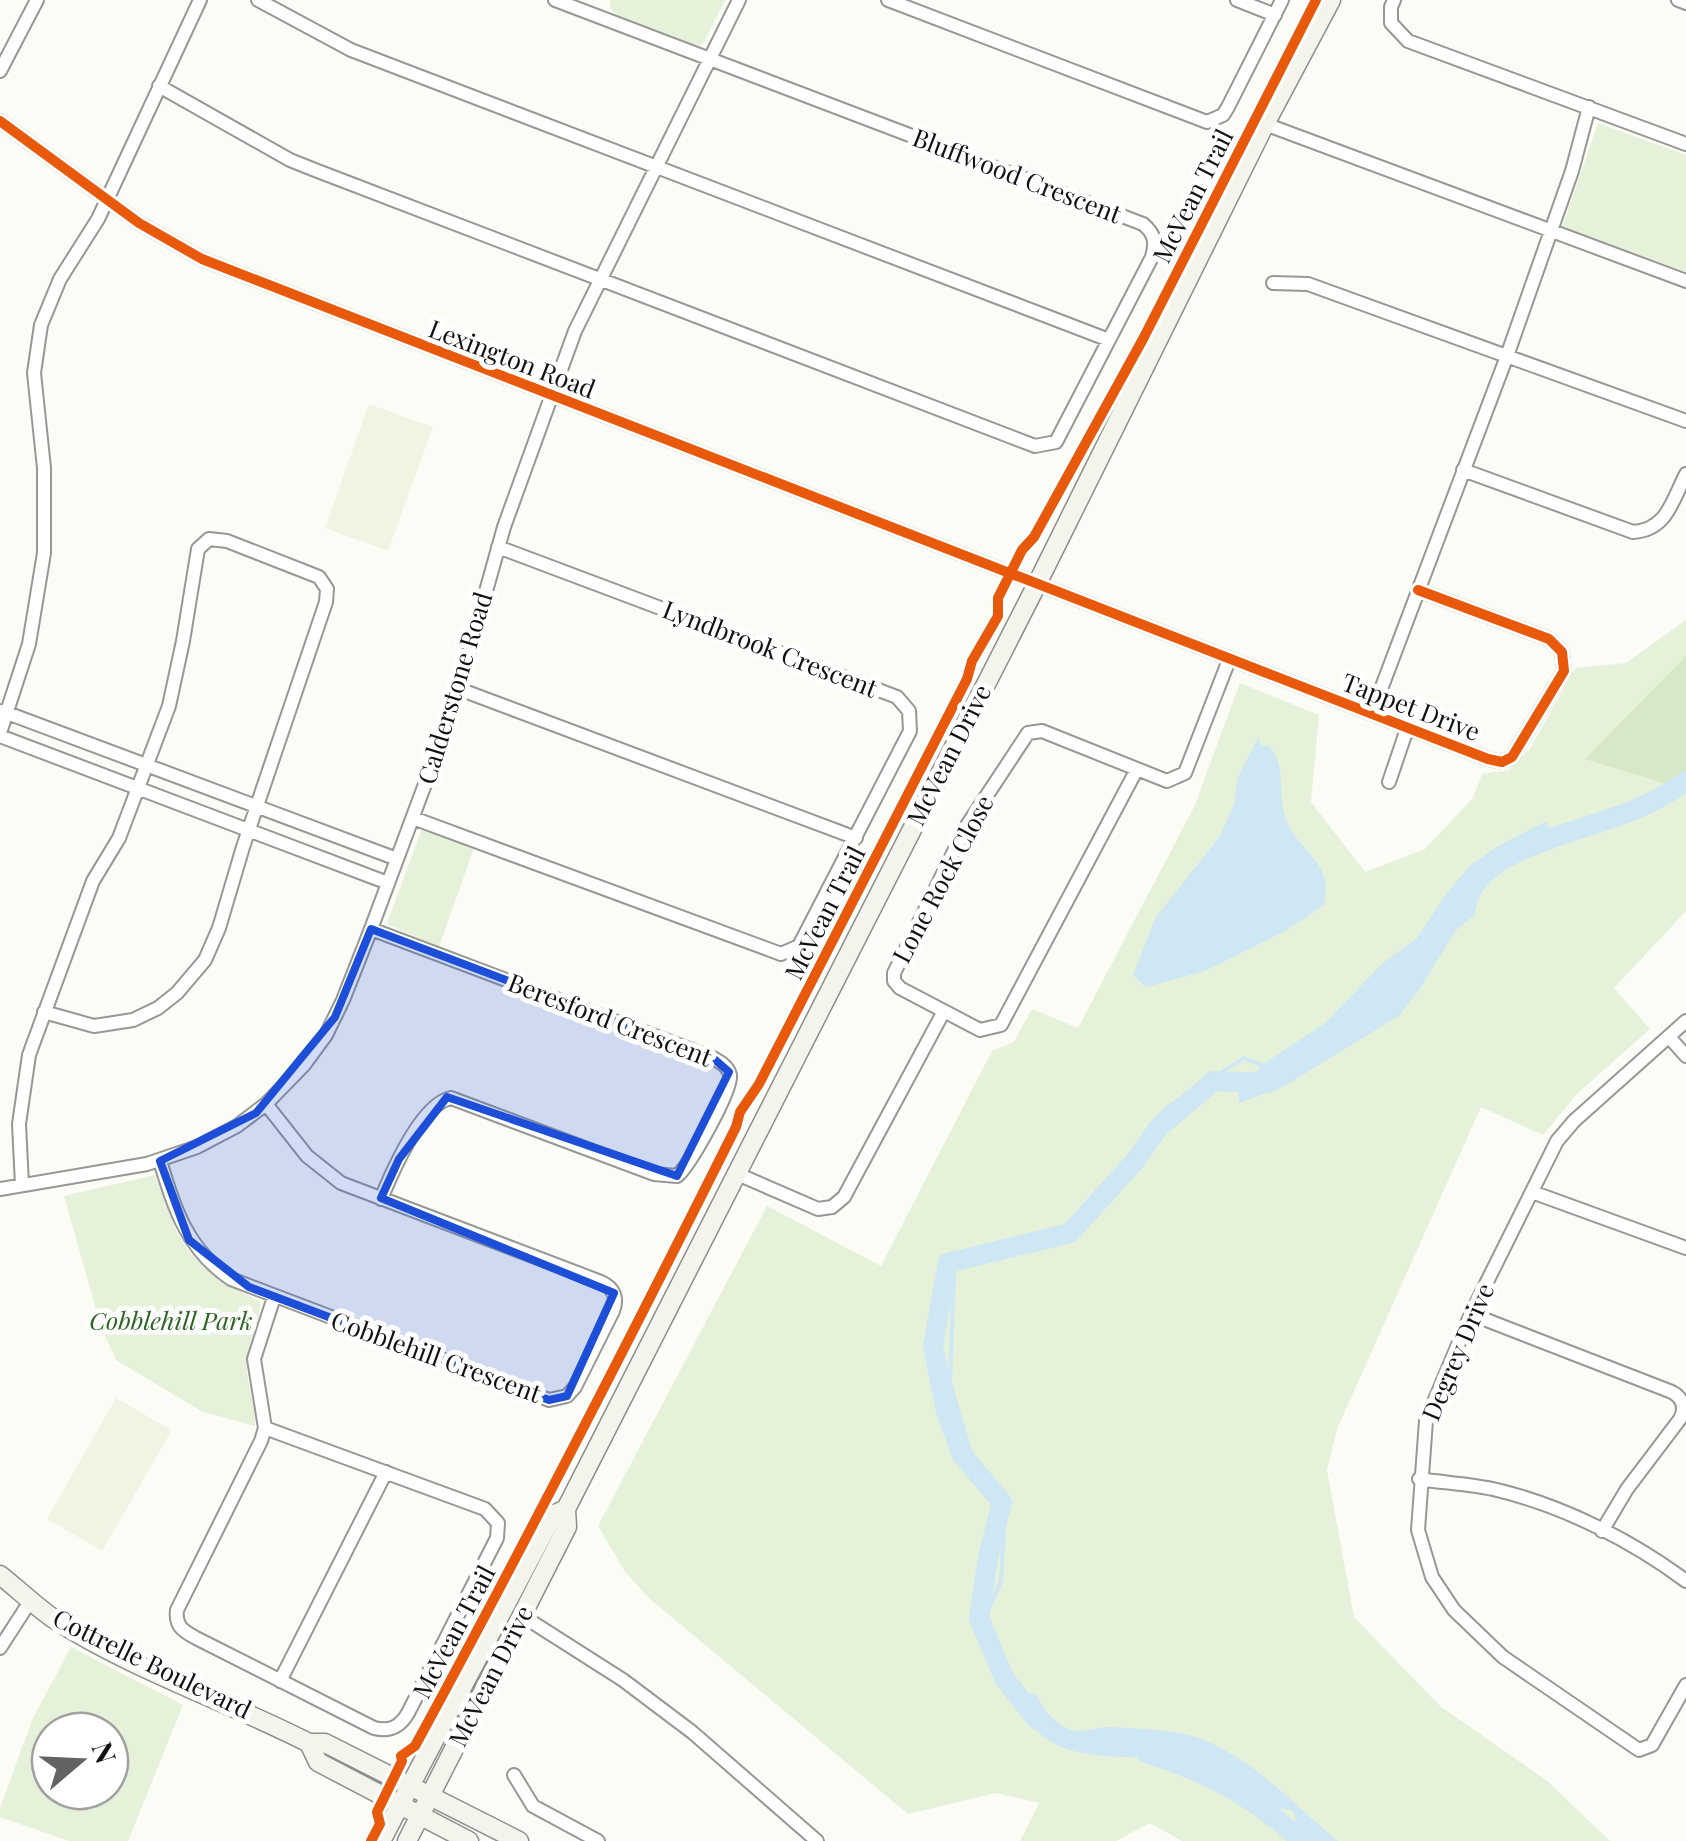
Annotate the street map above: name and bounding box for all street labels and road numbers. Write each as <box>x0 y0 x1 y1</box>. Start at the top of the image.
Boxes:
street label: Bluffwood Crescent <box>909 120 1128 230</box>
street label: McVean Trail <box>1144 123 1239 268</box>
street label: Lexington Road <box>425 311 600 404</box>
street label: Calderstone Road <box>409 587 498 788</box>
street label: Lyndbrook Crescent <box>659 592 883 704</box>
street label: Tappet Drive <box>1338 664 1485 747</box>
street label: McVean Drive <box>898 678 997 830</box>
street label: Lone Rock Close <box>884 789 1000 968</box>
street label: McVean Trail <box>776 840 871 985</box>
street label: Beresford Crescent <box>504 965 718 1073</box>
street label: Degrey Drive <box>1413 1278 1500 1425</box>
street label: Cobblehill Crescent <box>327 1302 547 1409</box>
street label: McVean Trail <box>404 1559 502 1703</box>
street label: McVean Drive <box>440 1599 539 1751</box>
street label: Cottrelle Boulevard <box>48 1600 257 1725</box>

